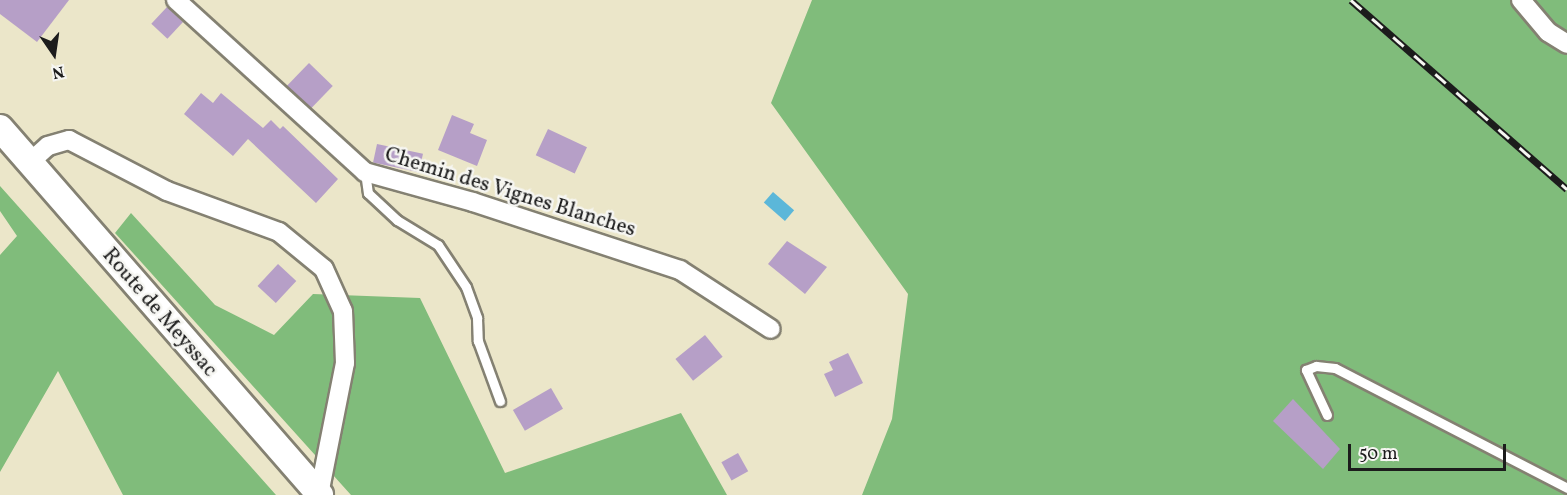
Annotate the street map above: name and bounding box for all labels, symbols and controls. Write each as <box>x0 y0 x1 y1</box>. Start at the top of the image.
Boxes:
north arrow <box>24 24 84 84</box>
text: N <box>50 60 66 84</box>
street label: Chemin des Vignes Blanches <box>381 143 639 243</box>
street label: Route de Meyssac <box>96 243 222 383</box>
scale bar <box>1351 432 1508 470</box>
text: 50 m <box>1359 442 1398 467</box>

